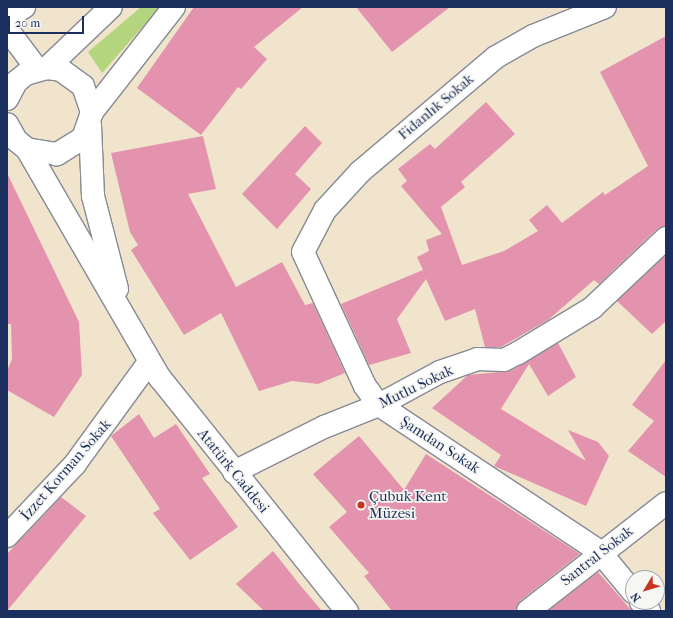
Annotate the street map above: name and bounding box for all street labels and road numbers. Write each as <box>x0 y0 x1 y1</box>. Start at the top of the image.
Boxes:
street label: Fidanlık Sokak <box>394 70 478 144</box>
street label: Mutlu Sokak <box>376 361 456 413</box>
street label: Şamdan Sokak <box>397 412 483 478</box>
street label: İzzet Korman Sokak <box>17 416 115 524</box>
street label: Atatürk Caddesi <box>193 425 273 517</box>
street label: Santral Sokak <box>557 522 637 590</box>

